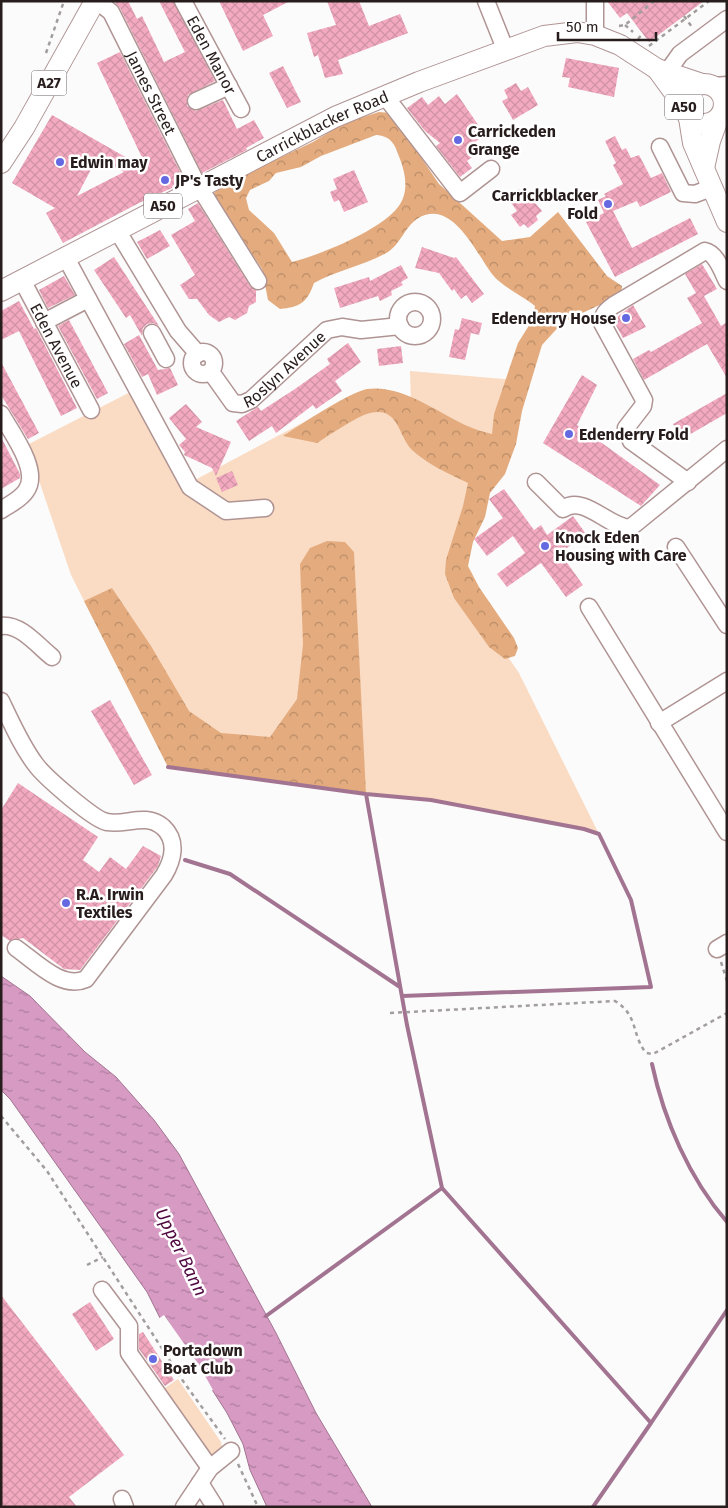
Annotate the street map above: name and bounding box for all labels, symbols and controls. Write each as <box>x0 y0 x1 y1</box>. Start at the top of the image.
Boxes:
scale bar <box>558 10 656 42</box>
street label: Eden Manor <box>183 12 241 98</box>
text: 50 m <box>566 18 599 36</box>
street label: James Street <box>122 48 180 138</box>
road number: A27 <box>32 70 66 96</box>
street label: Carrickblacker Road <box>253 87 391 167</box>
road number: A50 <box>665 94 703 120</box>
place label: Carrickeden Grange <box>468 122 556 159</box>
marker: Carrickeden Grange <box>452 134 464 146</box>
place label: Edwin may <box>70 153 148 172</box>
marker: Edwin may <box>54 156 66 168</box>
place label: JP's Tasty <box>174 171 244 190</box>
marker: JP's Tasty <box>159 174 171 186</box>
place label: Carrickblacker Fold <box>492 186 599 223</box>
road number: A50 <box>144 194 182 218</box>
marker: Carrickblacker Fold <box>602 198 614 210</box>
street label: Eden Avenue <box>26 300 87 391</box>
place label: Edenderry House <box>491 309 616 328</box>
marker: Edenderry House <box>620 312 632 324</box>
street label: Roslyn Avenue <box>240 327 330 412</box>
place label: Edenderry Fold <box>579 425 689 444</box>
marker: Edenderry Fold <box>563 428 575 440</box>
place label: Knock Eden Housing with Care <box>555 528 687 565</box>
marker: Knock Eden Housing with Care <box>539 540 551 552</box>
place label: R.A. Irwin Textiles <box>76 885 144 922</box>
marker: R.A. Irwin Textiles <box>60 897 72 909</box>
water label: Upper Bann <box>150 1204 212 1300</box>
place label: Portadown Boat Club <box>163 1341 243 1378</box>
marker: Portadown Boat Club <box>147 1353 159 1365</box>

